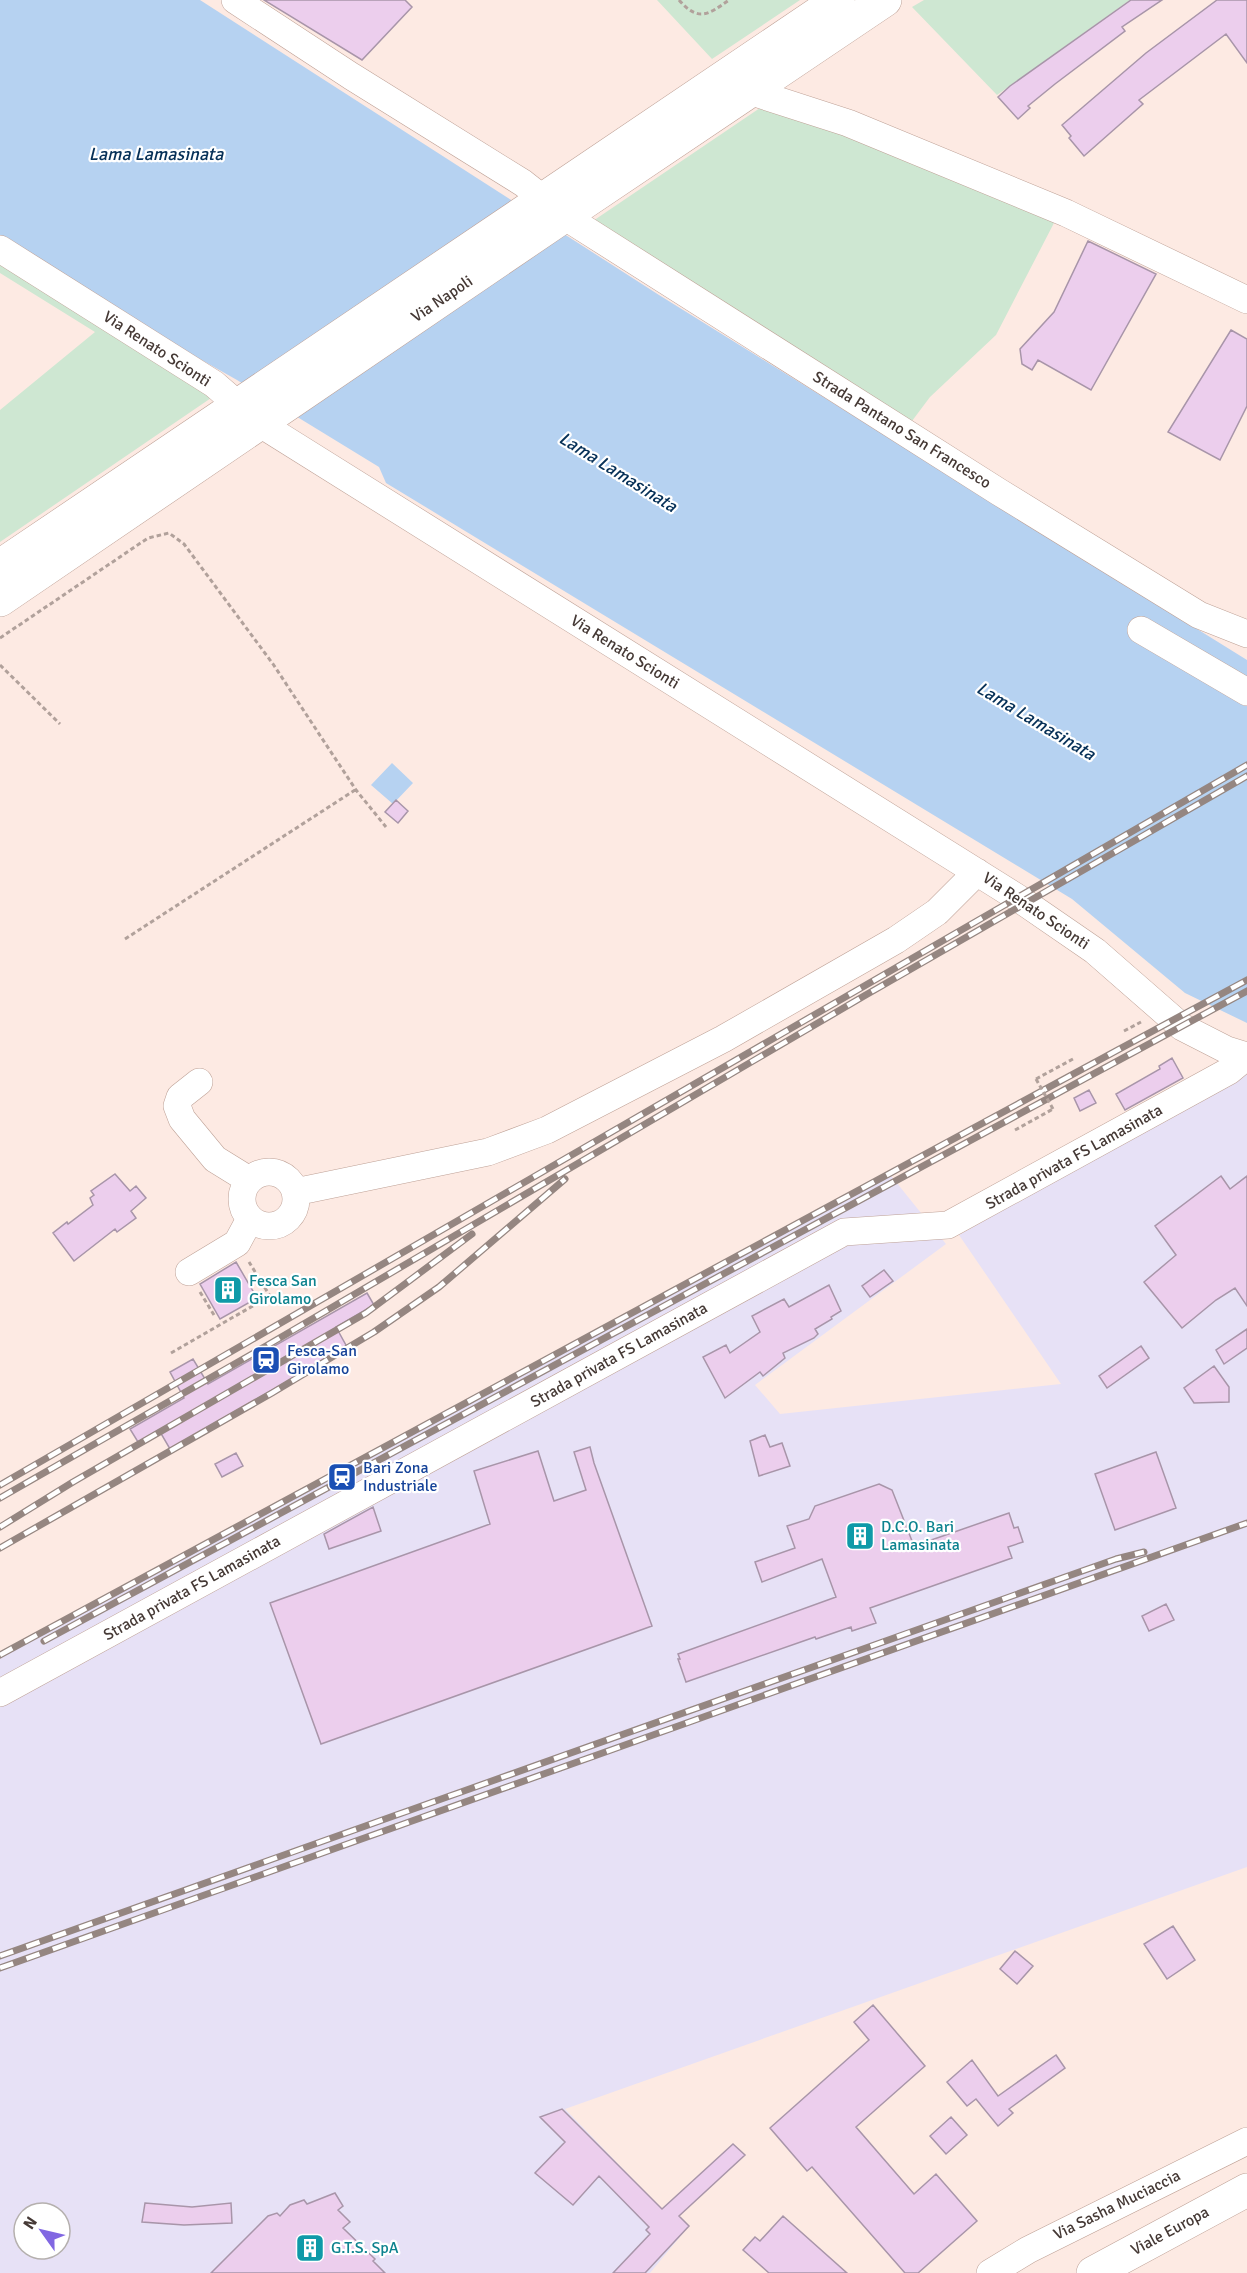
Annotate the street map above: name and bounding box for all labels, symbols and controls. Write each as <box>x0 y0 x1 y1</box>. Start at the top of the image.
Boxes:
water label: Lama Lamasinata <box>89 143 224 165</box>
street label: Via Napoli <box>407 271 477 327</box>
street label: Via Renato Scionti <box>99 307 215 391</box>
street label: Strada Pantano San Francesco <box>809 367 995 493</box>
water label: Lama Lamasinata <box>555 427 682 517</box>
street label: Via Renato Scionti <box>567 611 683 693</box>
water label: Lama Lamasinata <box>973 677 1100 766</box>
street label: Via Renato Scionti <box>979 868 1093 954</box>
street label: Strada privata FS Lamasinata <box>982 1100 1166 1214</box>
place label: Fesca San Girolamo <box>249 1271 317 1309</box>
building icon: Fesca San Girolamo <box>212 1274 244 1306</box>
street label: Strada privata FS Lamasinata <box>527 1298 711 1412</box>
place label: Fesca-San Girolamo <box>287 1341 357 1379</box>
station icon: Fesca-San Girolamo <box>250 1344 282 1376</box>
place label: Bari Zona Industriale <box>363 1458 437 1496</box>
station icon: Bari Zona Industriale <box>326 1461 358 1493</box>
place label: D.C.O. Bari Lamasinata <box>881 1517 960 1555</box>
building icon: D.C.O. Bari Lamasinata <box>844 1520 876 1552</box>
street label: Strada privata FS Lamasinata <box>100 1531 284 1645</box>
street label: Via Sasha Muciaccia <box>1050 2166 1184 2244</box>
north arrow <box>12 2201 72 2261</box>
street label: Viale Europa <box>1127 2202 1213 2260</box>
text: N <box>19 2213 42 2233</box>
building icon: G.T.S. SpA <box>294 2232 326 2264</box>
place label: G.T.S. SpA <box>331 2238 399 2258</box>

